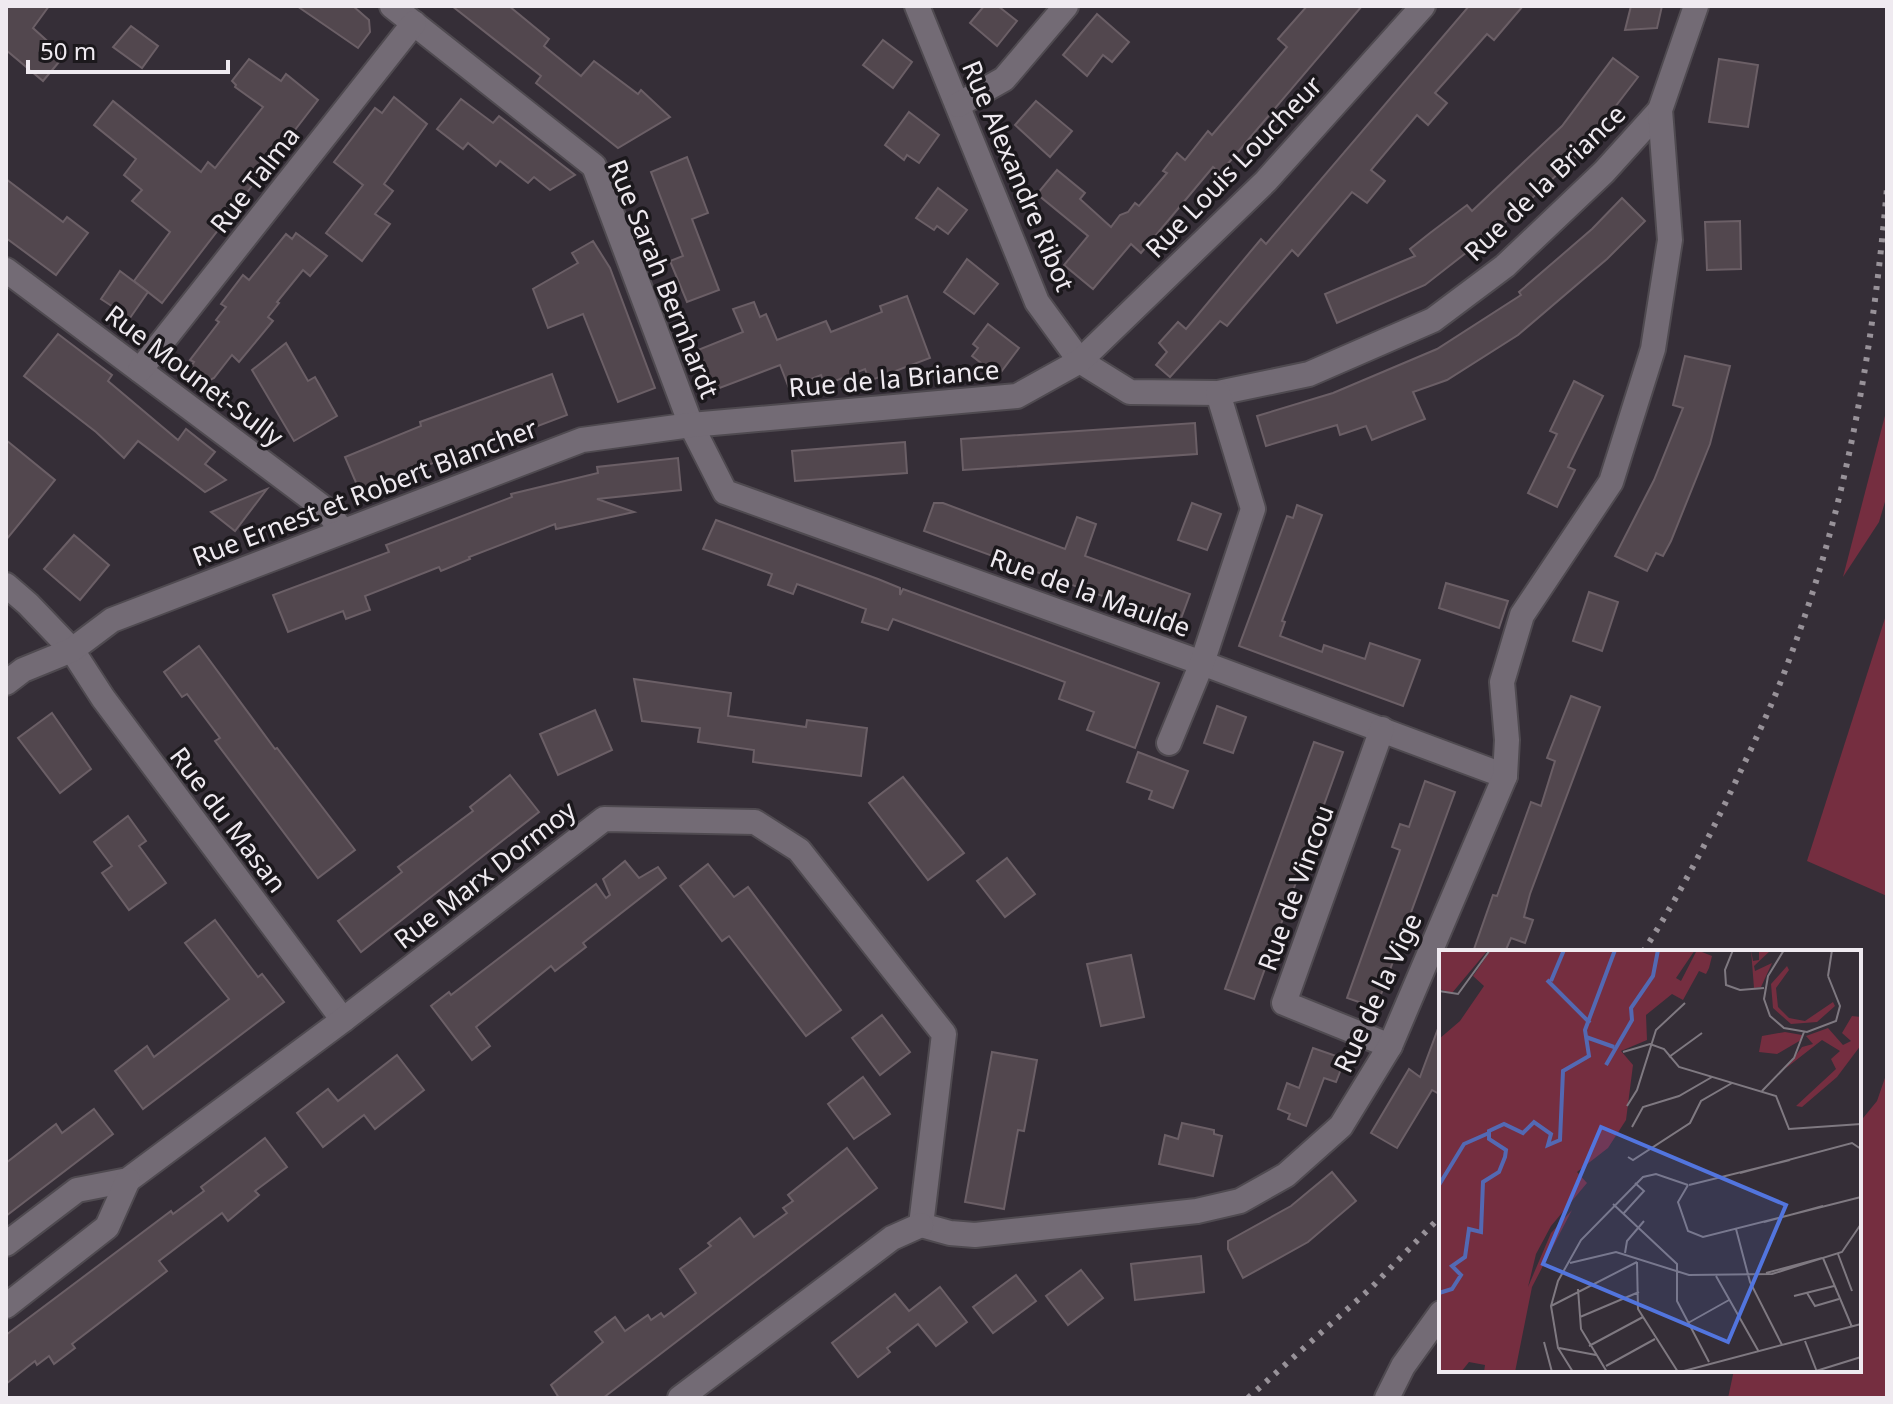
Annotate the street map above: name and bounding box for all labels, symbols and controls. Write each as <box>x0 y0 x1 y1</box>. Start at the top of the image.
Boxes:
scale bar <box>28 24 228 74</box>
text: 50 m <box>40 34 96 67</box>
street label: Rue Alexandre Ribot <box>954 55 1084 296</box>
street label: Rue Louis Loucheur <box>1137 67 1330 265</box>
street label: Rue de la Briance <box>1456 96 1633 269</box>
street label: Rue Talma <box>201 119 307 240</box>
street label: Rue Sarah Bernhardt <box>600 154 728 403</box>
street label: Rue Mounet-Sully <box>98 296 292 455</box>
street label: Rue de la Briance <box>787 351 1001 405</box>
street label: Rue Ernest et Robert Blancher <box>187 409 542 575</box>
street label: Rue de la Maulde <box>985 539 1196 645</box>
street label: Rue du Masan <box>162 739 295 900</box>
street label: Rue Marx Dormoy <box>386 791 583 957</box>
street label: Rue de Vincou <box>1248 800 1342 975</box>
street label: Rue de la Vige <box>1324 907 1430 1078</box>
inset map <box>1439 950 1861 1372</box>

